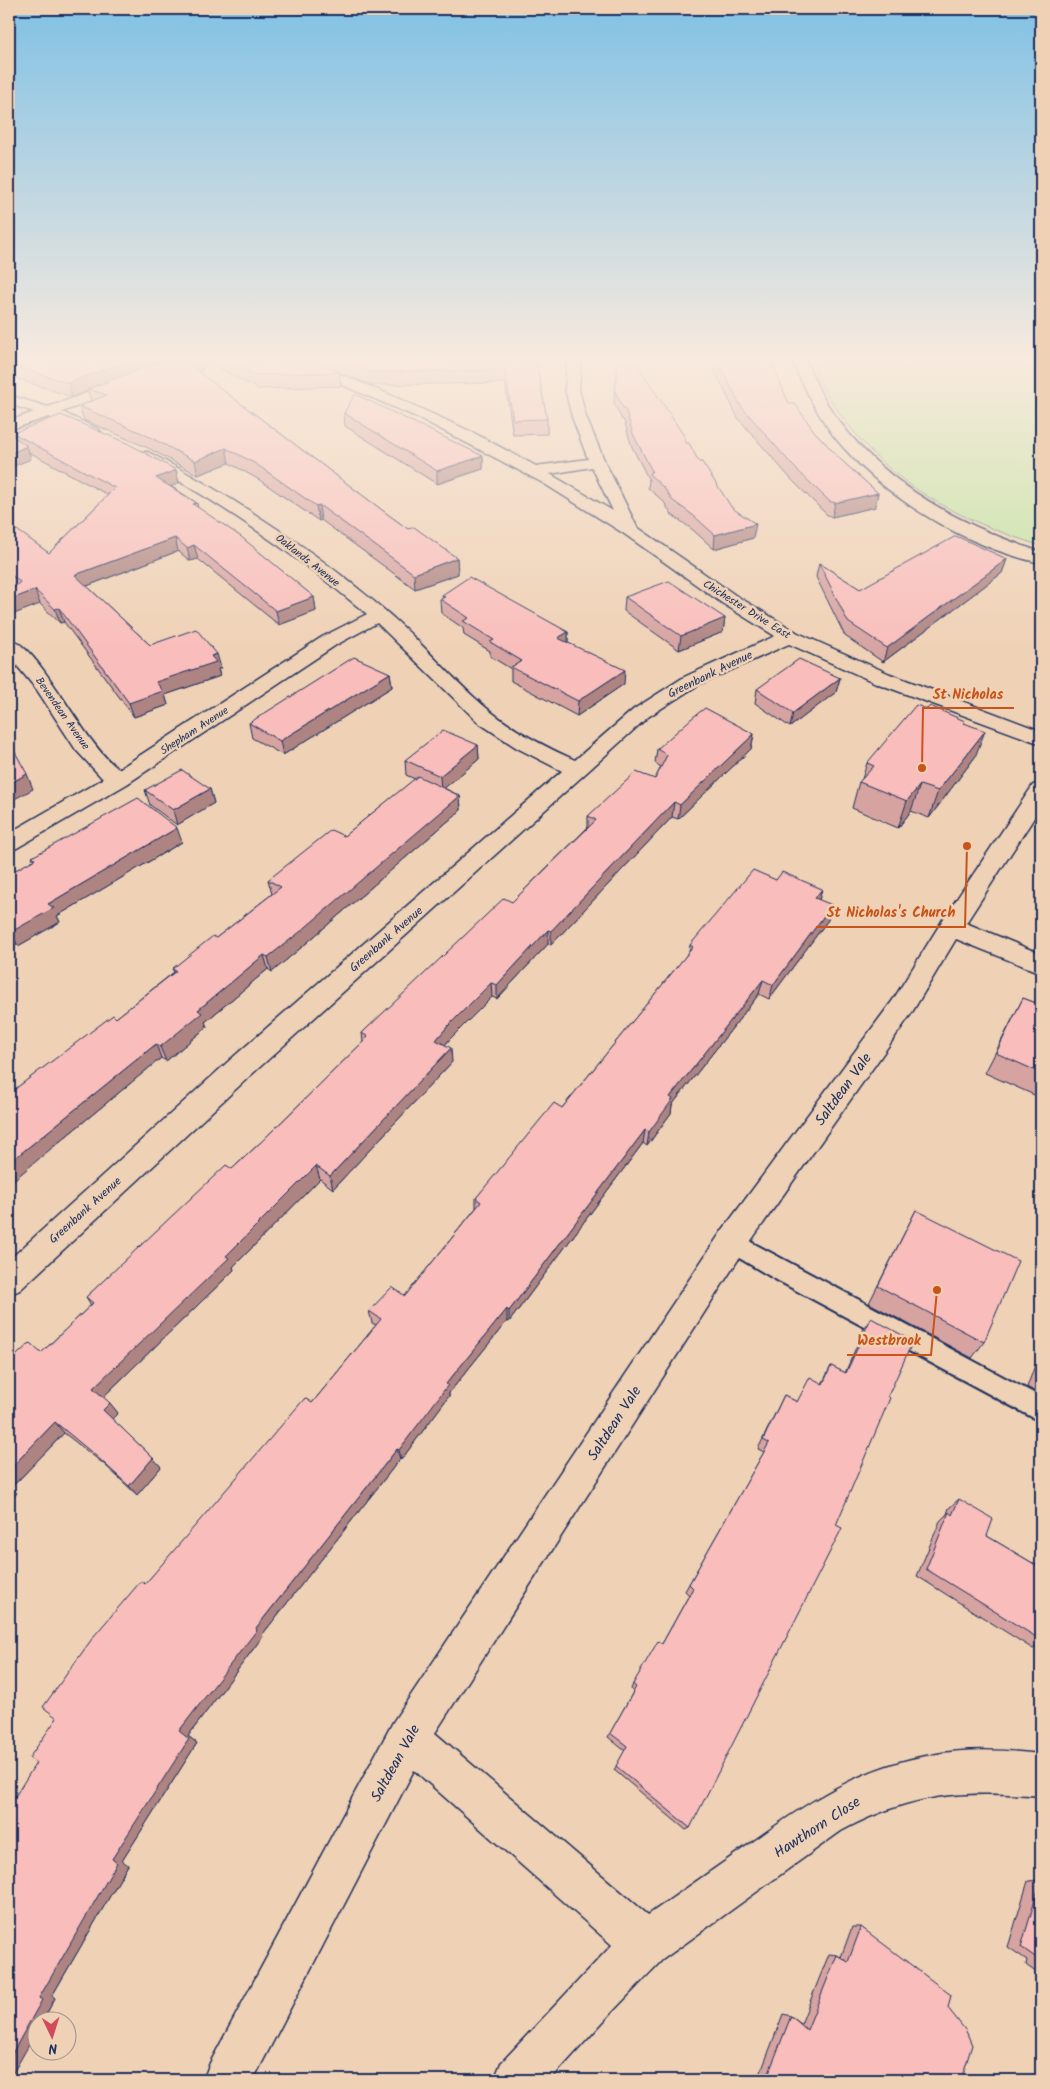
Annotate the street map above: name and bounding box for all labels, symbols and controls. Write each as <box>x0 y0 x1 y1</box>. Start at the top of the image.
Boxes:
street label: Oaklands Avenue <box>271 530 344 592</box>
street label: Chichester Drive East <box>699 576 795 645</box>
street label: Greenbank Avenue <box>664 645 757 703</box>
street label: Bevendean Avenue <box>30 673 94 754</box>
callout: St Nicholas <box>923 679 1014 708</box>
text: St Nicholas <box>933 684 1004 706</box>
street label: Shepham Avenue <box>157 702 232 760</box>
callout: St Nicholas's Church <box>816 898 965 927</box>
street label: Greenbank Avenue <box>345 901 428 977</box>
text: St Nicholas's Church <box>827 902 955 924</box>
street label: Saltdean Vale <box>809 1048 879 1131</box>
street label: Greenbank Avenue <box>45 1172 127 1248</box>
callout: Westbrook <box>847 1326 931 1355</box>
text: Westbrook <box>857 1330 922 1352</box>
street label: Saltdean Vale <box>582 1381 648 1466</box>
street label: Saltdean Vale <box>365 1720 427 1807</box>
street label: Hawthorn Close <box>769 1791 866 1865</box>
north arrow <box>28 2012 78 2062</box>
text: N <box>48 2037 58 2059</box>

